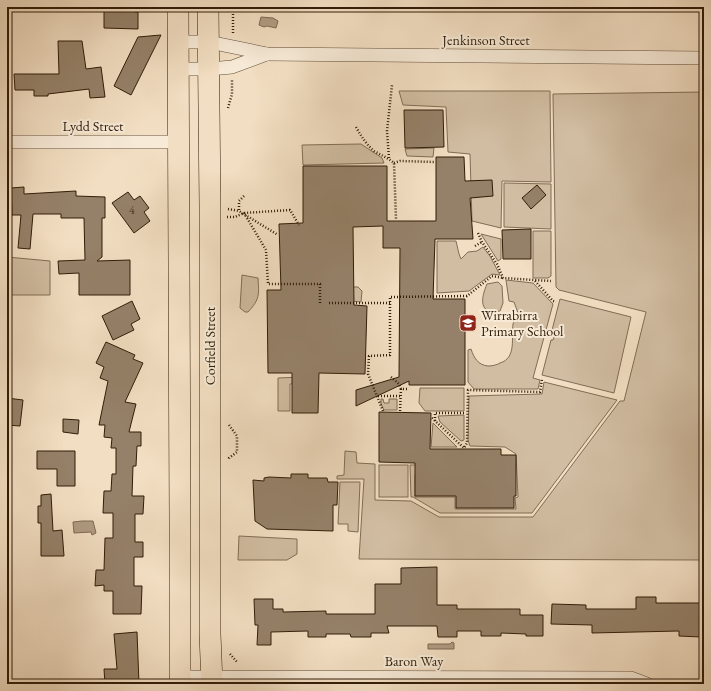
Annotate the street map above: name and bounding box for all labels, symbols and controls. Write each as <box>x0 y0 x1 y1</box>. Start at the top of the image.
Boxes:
street label: Jenkinson Street <box>441 31 530 49</box>
street label: Lydd Street <box>63 117 124 135</box>
house number: 4 <box>129 202 135 218</box>
street label: Corfield Street <box>201 306 219 385</box>
place label: Wirrabirra Primary School <box>481 306 564 340</box>
school or university icon: Wirrabirra Primary School <box>458 313 478 333</box>
street label: Baron Way <box>385 652 444 670</box>

